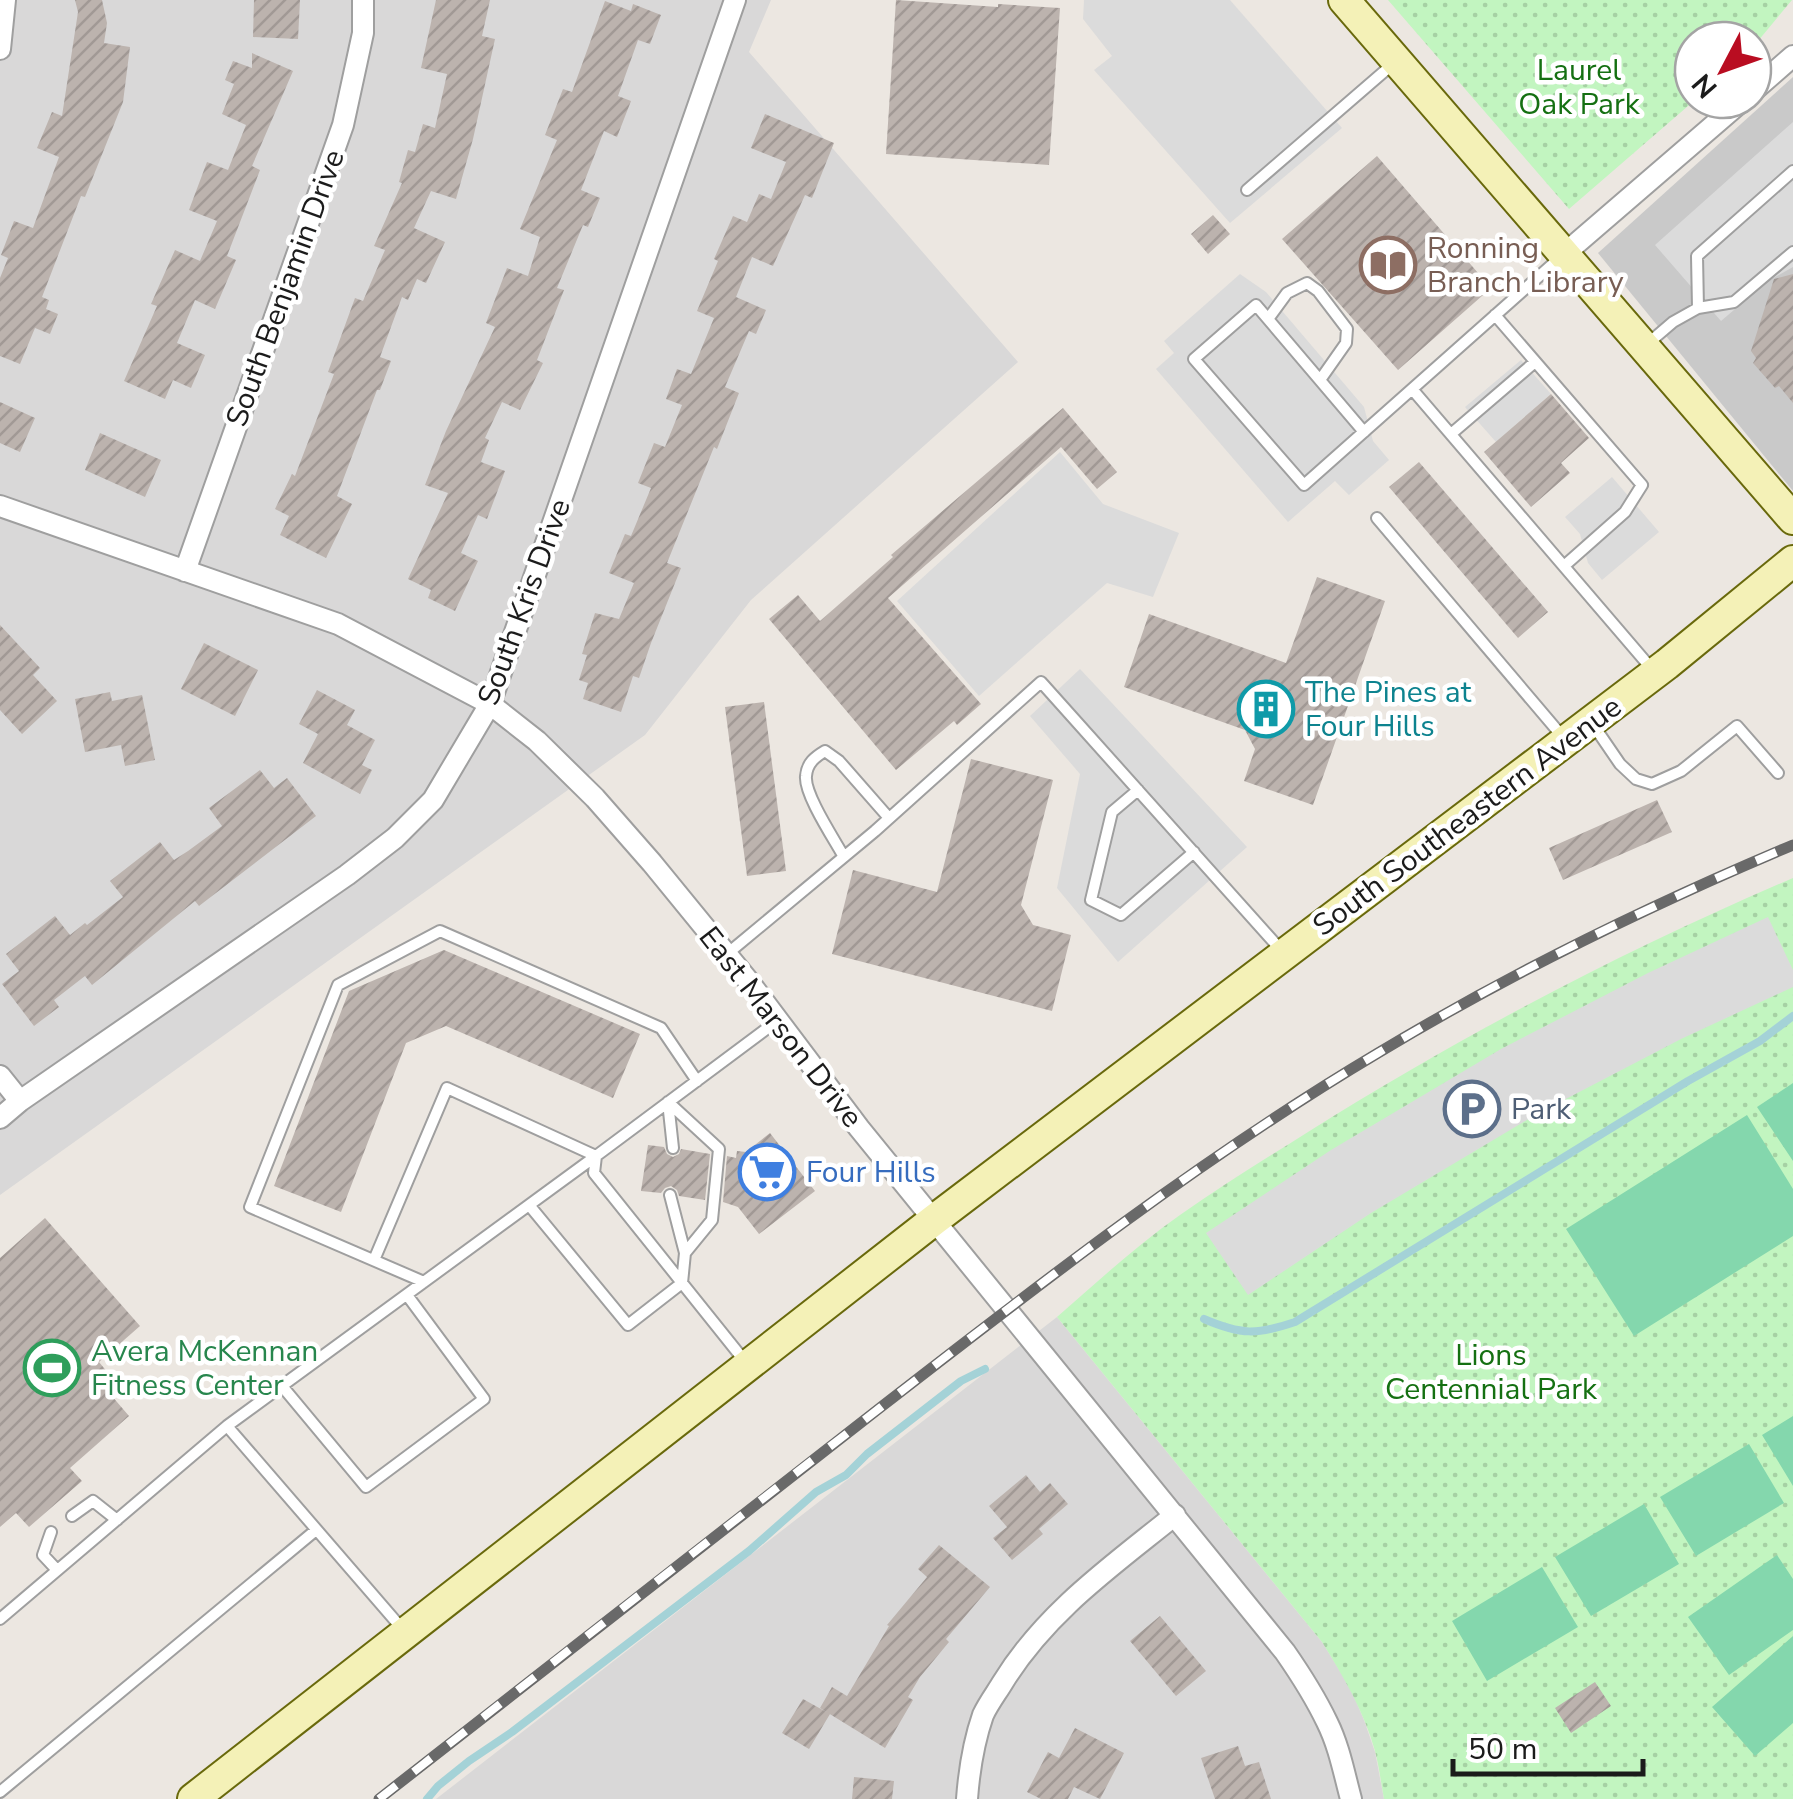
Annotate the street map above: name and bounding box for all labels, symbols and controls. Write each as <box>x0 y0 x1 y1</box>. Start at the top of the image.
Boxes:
north arrow <box>1673 20 1773 120</box>
park label: Laurel Oak Park <box>1518 50 1641 125</box>
text: N <box>1684 65 1726 106</box>
street label: South Benjamin Drive <box>216 144 355 432</box>
place label: Ronning Branch Library <box>1427 228 1624 303</box>
library icon: Ronning Branch Library <box>1358 235 1418 295</box>
street label: South Kris Drive <box>468 493 581 711</box>
place label: The Pines at Four Hills <box>1305 672 1472 747</box>
building icon: The Pines at Four Hills <box>1236 679 1296 739</box>
street label: South Southeastern Avenue <box>1305 687 1630 946</box>
street label: East Marson Drive <box>689 918 872 1136</box>
parking icon: Park <box>1442 1079 1502 1139</box>
place label: Park <box>1511 1089 1572 1130</box>
supermarket icon: Four Hills <box>737 1142 797 1202</box>
place label: Four Hills <box>806 1152 936 1193</box>
place label: Avera McKennan Fitness Center <box>91 1331 318 1406</box>
park label: Lions Centennial Park <box>1385 1335 1598 1410</box>
sports icon: Avera McKennan Fitness Center <box>22 1338 82 1398</box>
scale bar <box>1453 1714 1643 1776</box>
text: 50 m <box>1468 1729 1537 1770</box>

